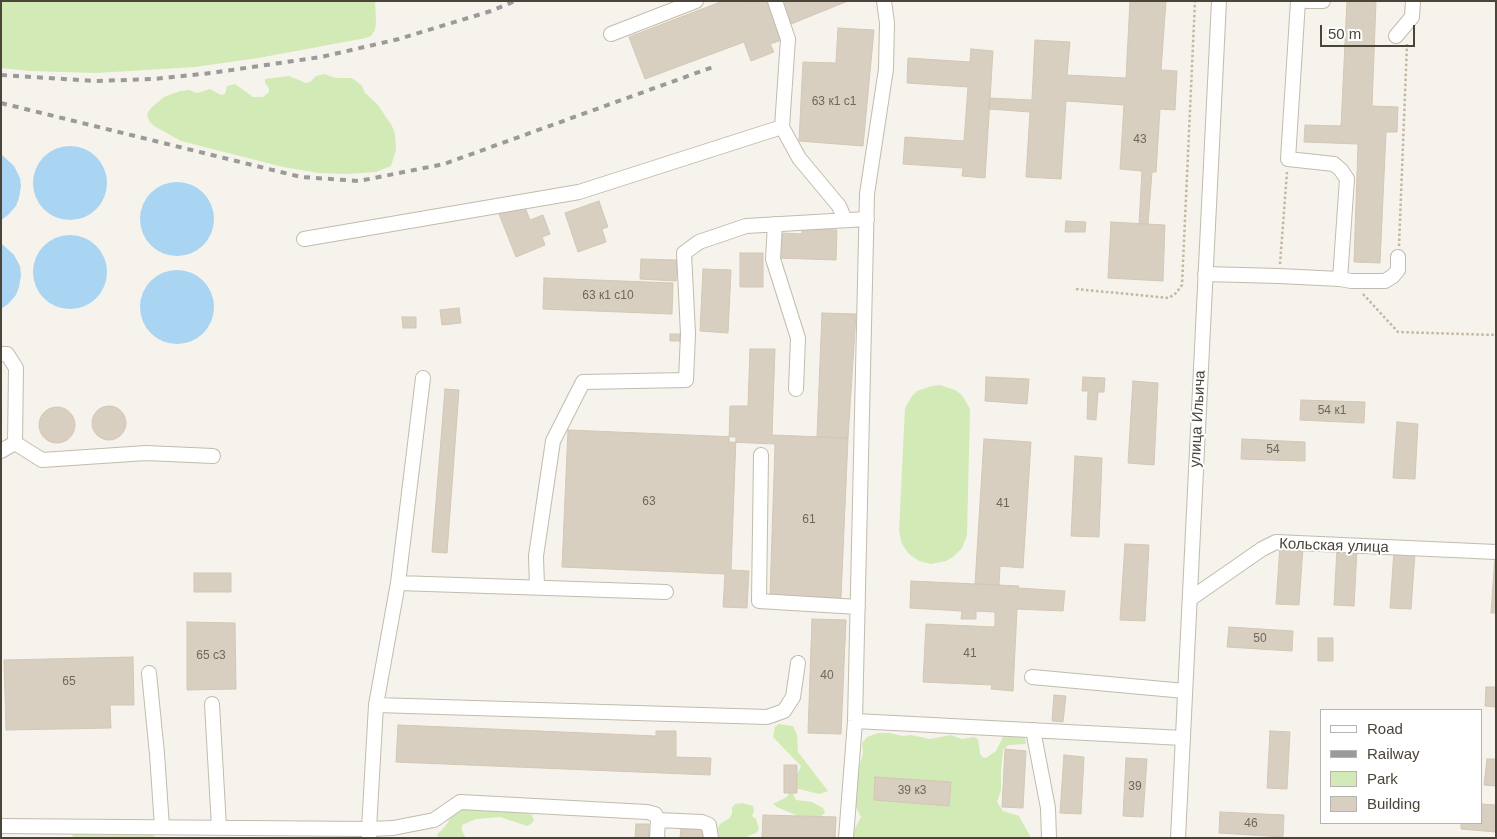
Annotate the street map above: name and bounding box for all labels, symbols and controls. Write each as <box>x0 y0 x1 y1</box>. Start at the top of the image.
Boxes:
scale bar <box>1322 15 1417 47</box>
text: 50 m <box>1328 25 1361 42</box>
house number: 63 к1 с1 <box>812 95 856 109</box>
house number: 43 <box>1133 133 1147 147</box>
house number: 63 к1 с10 <box>582 289 634 303</box>
street label: улица Ильича <box>1186 370 1210 468</box>
house number: 54 к1 <box>1318 404 1346 418</box>
house number: 54 <box>1266 443 1280 457</box>
house number: 63 <box>642 495 656 509</box>
house number: 41 <box>996 497 1010 511</box>
house number: 61 <box>802 513 816 527</box>
street label: Кольская улица <box>1279 535 1389 557</box>
house number: 50 <box>1253 632 1267 646</box>
house number: 41 <box>963 647 977 661</box>
house number: 65 с3 <box>196 649 226 663</box>
house number: 40 <box>820 669 834 683</box>
house number: 65 <box>62 675 76 689</box>
legend <box>1320 709 1482 824</box>
text: Road <box>1367 720 1403 737</box>
text: Railway <box>1367 745 1420 762</box>
text: Park <box>1367 770 1398 787</box>
house number: 39 <box>1128 780 1142 794</box>
house number: 39 к3 <box>898 784 926 798</box>
text: Building <box>1367 795 1420 812</box>
house number: 46 <box>1244 817 1258 831</box>

